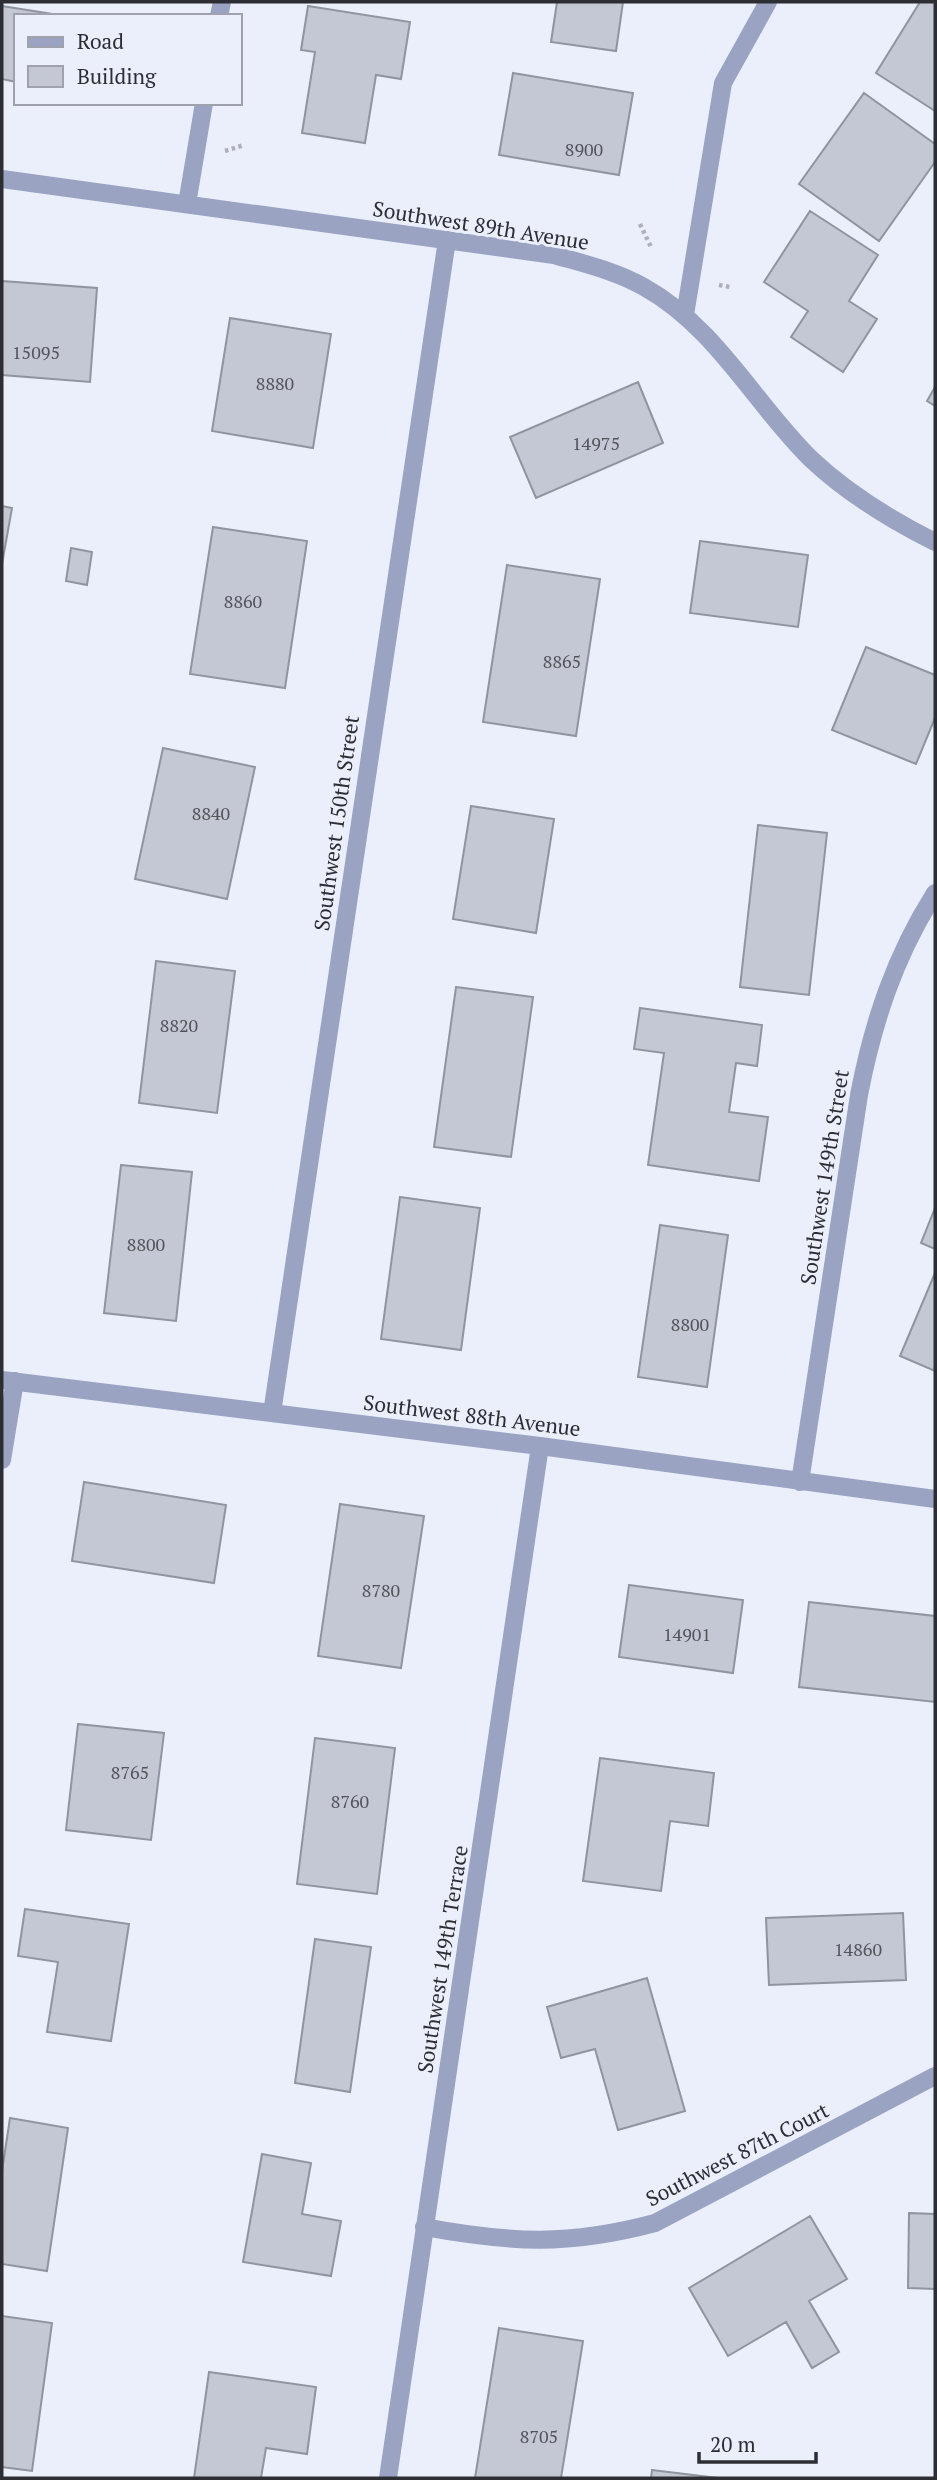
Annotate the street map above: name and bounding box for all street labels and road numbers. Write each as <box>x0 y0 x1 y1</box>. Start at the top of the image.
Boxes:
street label: Southwest 89th Avenue <box>371 194 591 256</box>
street label: Southwest 150th Street <box>307 713 365 933</box>
street label: Southwest 149th Street <box>793 1067 855 1287</box>
street label: Southwest 88th Avenue <box>362 1388 582 1442</box>
street label: Southwest 149th Terrace <box>410 1843 474 2075</box>
street label: Southwest 87th Court <box>641 2096 833 2212</box>

